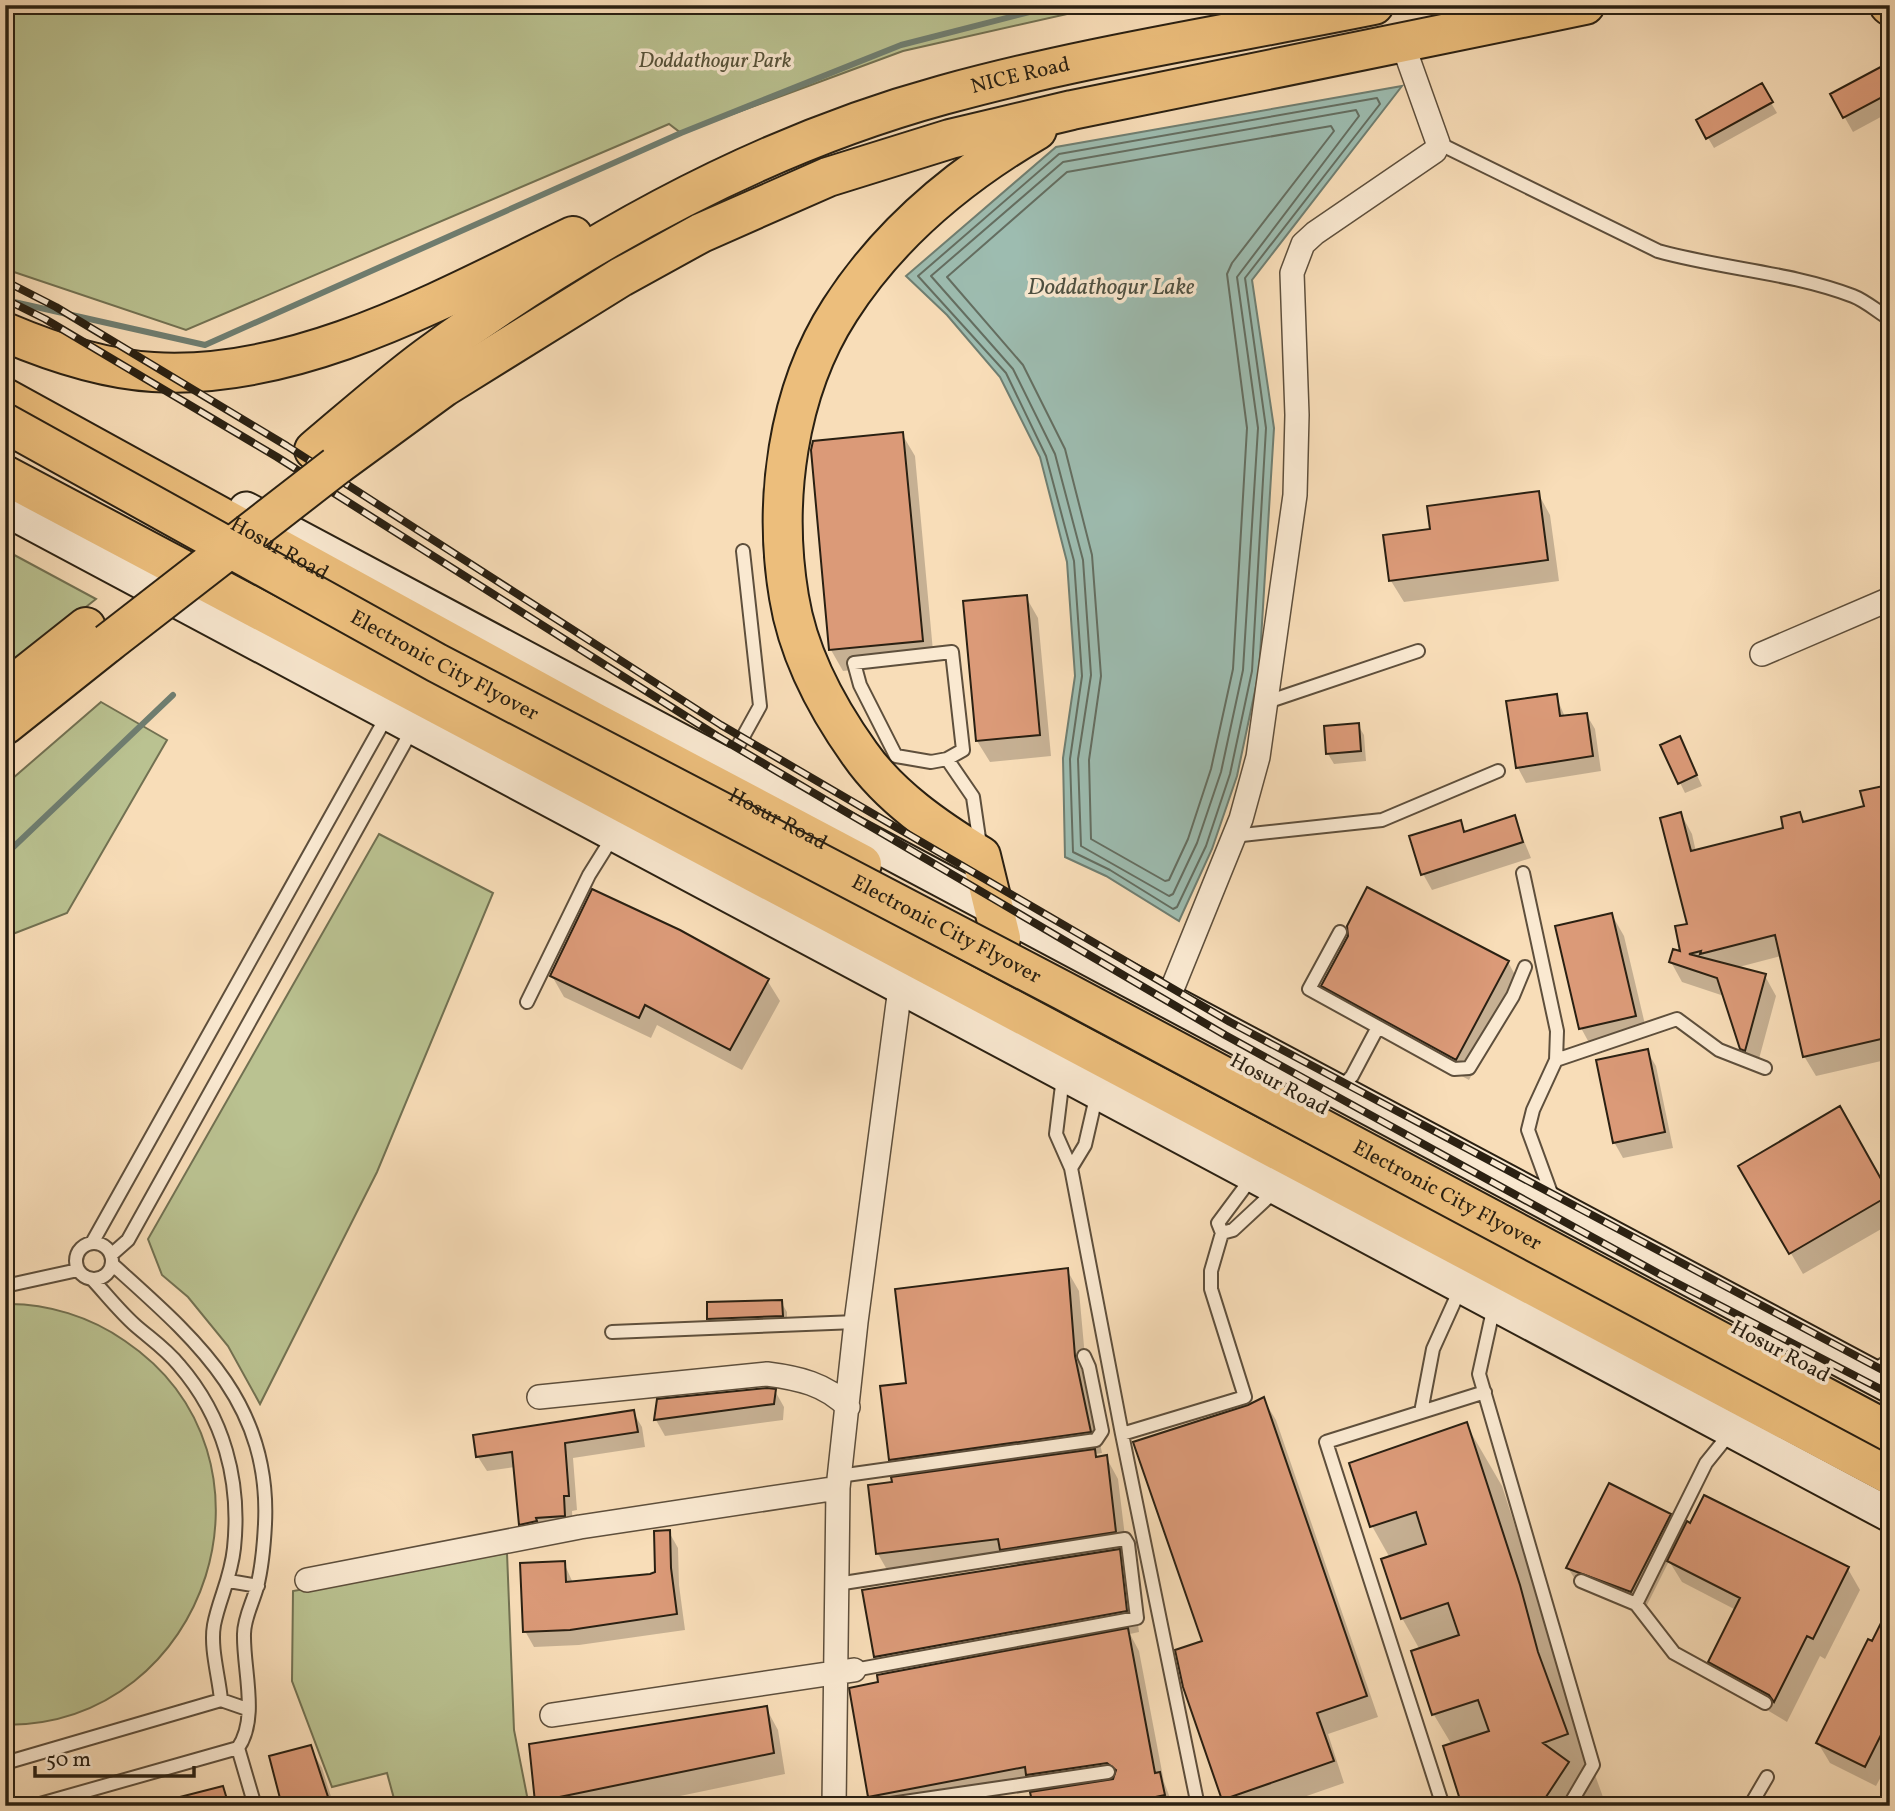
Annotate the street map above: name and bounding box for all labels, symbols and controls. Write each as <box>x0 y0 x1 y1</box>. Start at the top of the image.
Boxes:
park label: Doddathogur Park <box>639 47 792 76</box>
street label: NICE Road <box>968 50 1073 101</box>
water label: Doddathogur Lake <box>1028 272 1195 304</box>
street label: Hosur Road <box>225 510 334 588</box>
street label: Electronic City Flyover <box>345 603 544 728</box>
street label: Hosur Road <box>723 781 832 857</box>
street label: Electronic City Flyover <box>846 868 1046 991</box>
street label: Hosur Road <box>1224 1047 1334 1123</box>
street label: Electronic City Flyover <box>1347 1133 1547 1258</box>
street label: Hosur Road <box>1725 1314 1835 1390</box>
scale bar <box>35 1734 194 1778</box>
text: 50 m <box>46 1746 91 1775</box>

